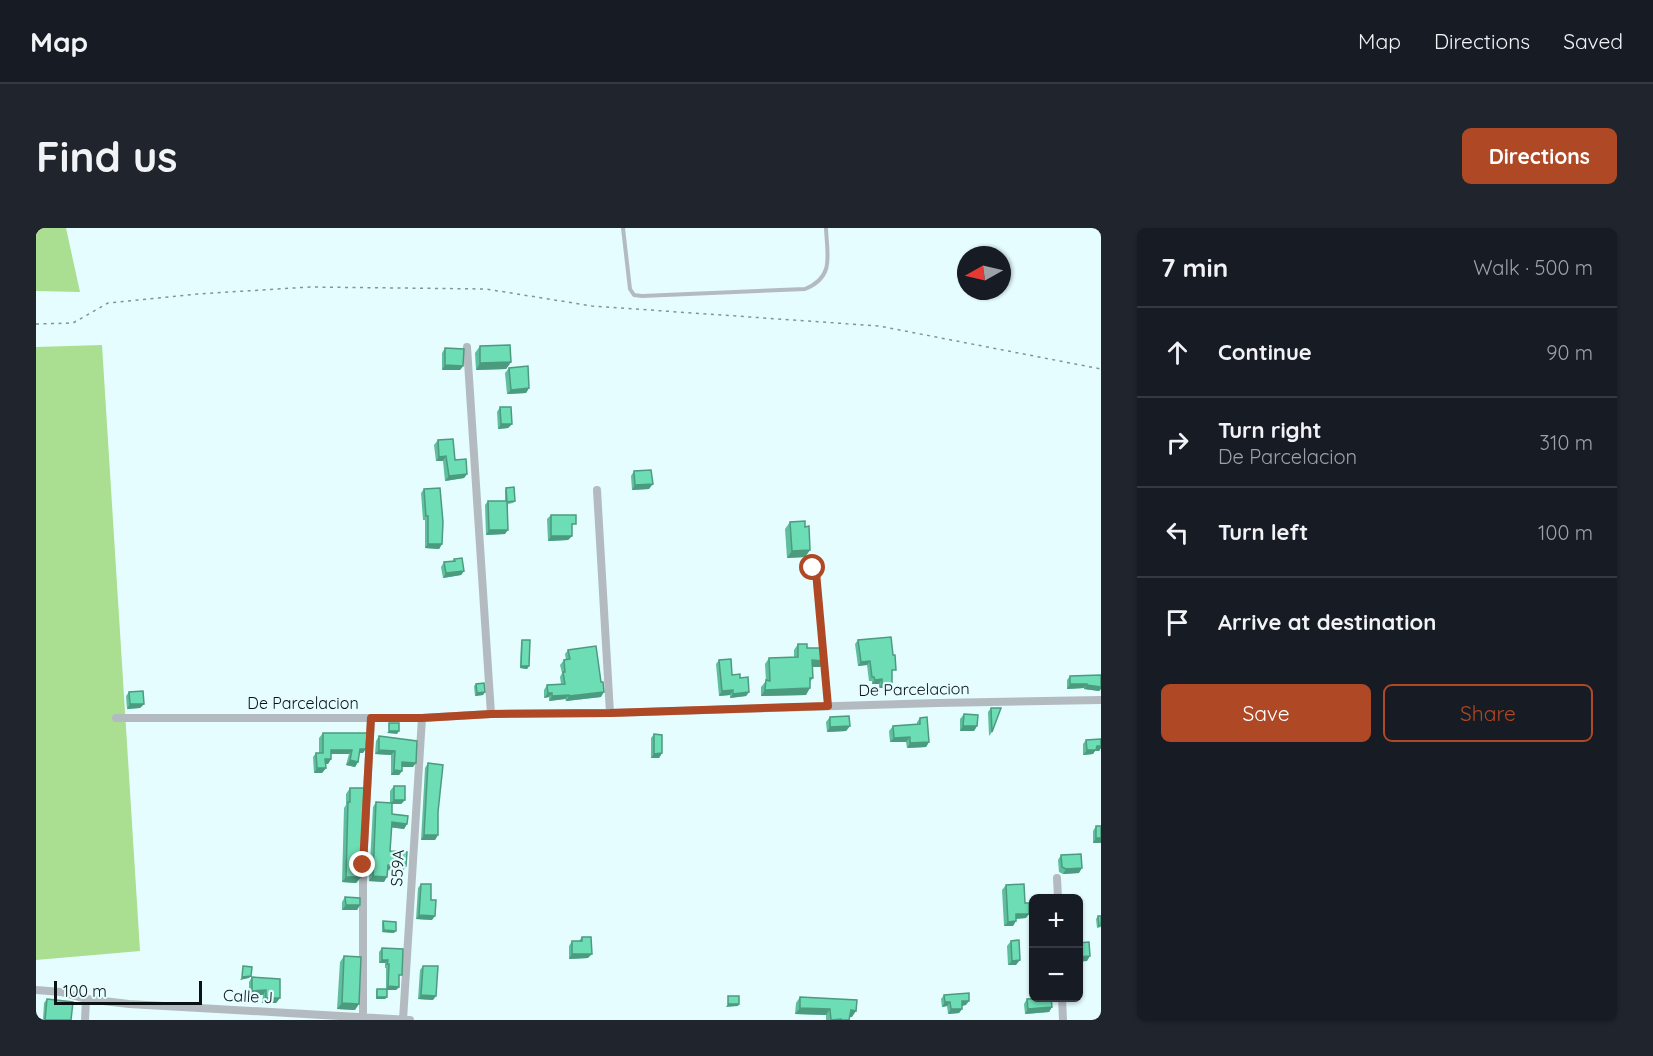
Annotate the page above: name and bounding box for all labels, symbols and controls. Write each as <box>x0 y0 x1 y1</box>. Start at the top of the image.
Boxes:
text: Map <box>30 24 88 59</box>
text: Map <box>1358 28 1401 54</box>
text: Directions <box>1434 28 1530 54</box>
text: Saved <box>1563 28 1623 54</box>
button: Directions <box>1462 128 1617 184</box>
text: Find us <box>36 130 178 183</box>
north arrow <box>957 246 1011 300</box>
text: 7 min <box>1161 251 1228 284</box>
text: Walk · 500 m <box>1473 255 1593 280</box>
icon: ahead <box>1161 336 1194 369</box>
text: Continue <box>1218 338 1312 366</box>
text: 90 m <box>1546 340 1593 365</box>
text: Turn right <box>1218 416 1322 444</box>
icon: right <box>1161 426 1194 459</box>
text: 310 m <box>1540 430 1593 455</box>
text: De Parcelacion <box>1218 444 1357 469</box>
icon: left <box>1161 516 1194 549</box>
text: Turn left <box>1218 518 1308 546</box>
text: 100 m <box>1538 520 1593 545</box>
route start <box>799 554 825 580</box>
icon: arrive <box>1161 606 1194 639</box>
text: Arrive at destination <box>1218 608 1436 636</box>
street label: De Parcelacion <box>858 678 970 700</box>
button: Save <box>1161 684 1371 742</box>
button: Share <box>1383 684 1593 742</box>
street label: De Parcelacion <box>247 693 359 713</box>
street label: S59A <box>386 849 408 887</box>
route end <box>349 851 375 877</box>
map controls <box>1029 894 1083 1002</box>
button: + <box>1029 894 1083 948</box>
button: − <box>1029 948 1083 1002</box>
scale bar <box>54 978 202 1006</box>
text: 100 m <box>63 981 107 1001</box>
street label: Calle J <box>223 985 273 1007</box>

